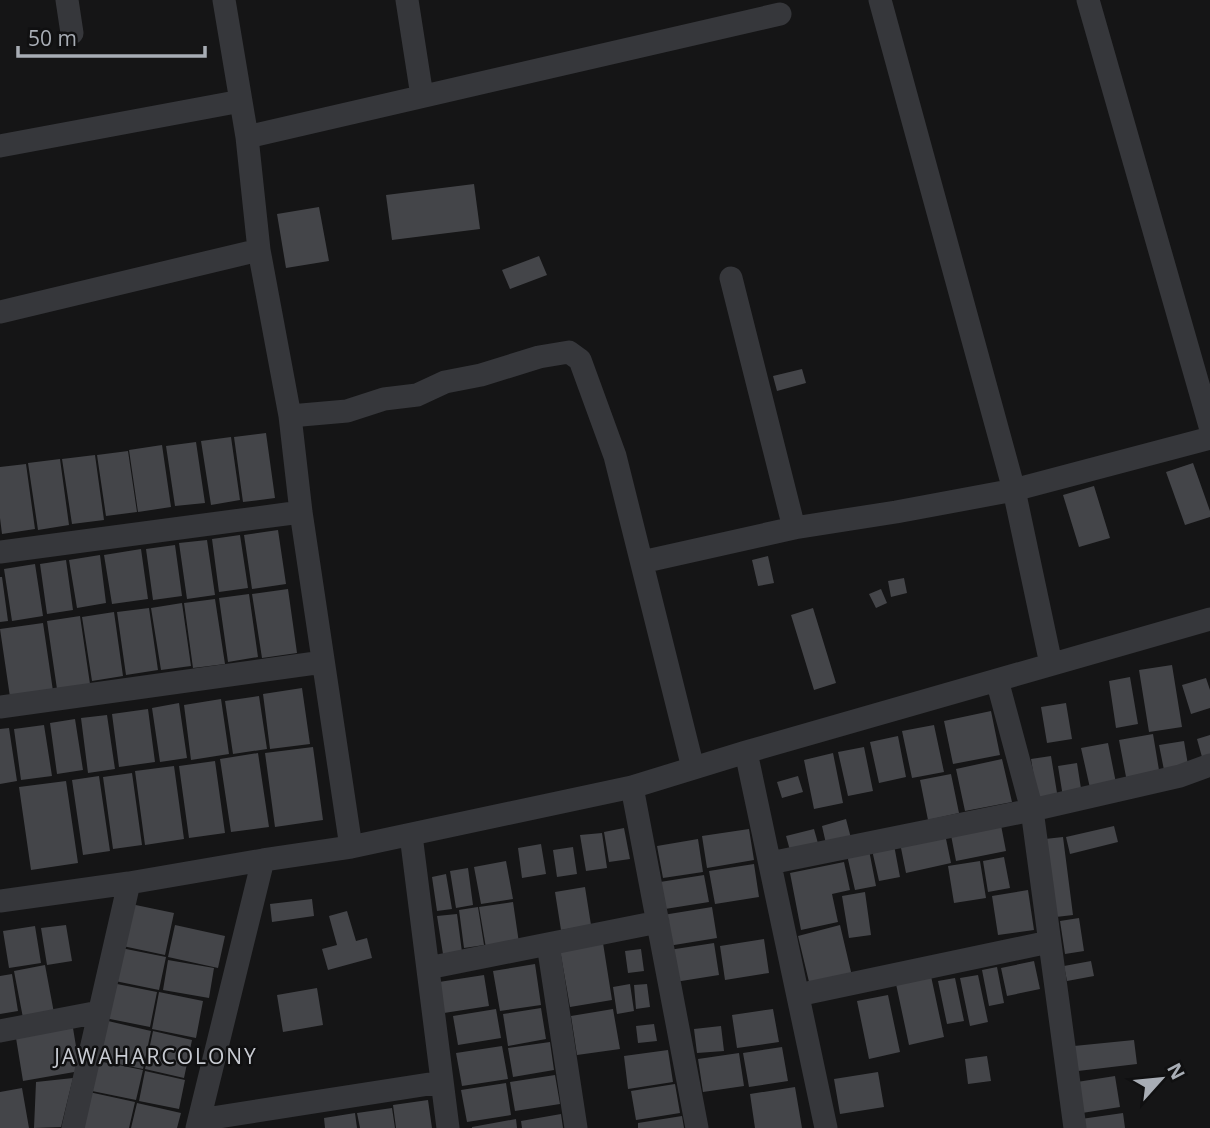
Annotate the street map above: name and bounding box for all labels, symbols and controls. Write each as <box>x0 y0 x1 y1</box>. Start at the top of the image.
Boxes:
scale bar <box>18 14 205 58</box>
text: 50 m <box>28 24 77 52</box>
district label: JAWAHARCOLONY <box>52 1042 258 1070</box>
north arrow <box>1126 1044 1196 1114</box>
text: N <box>1161 1058 1191 1084</box>

